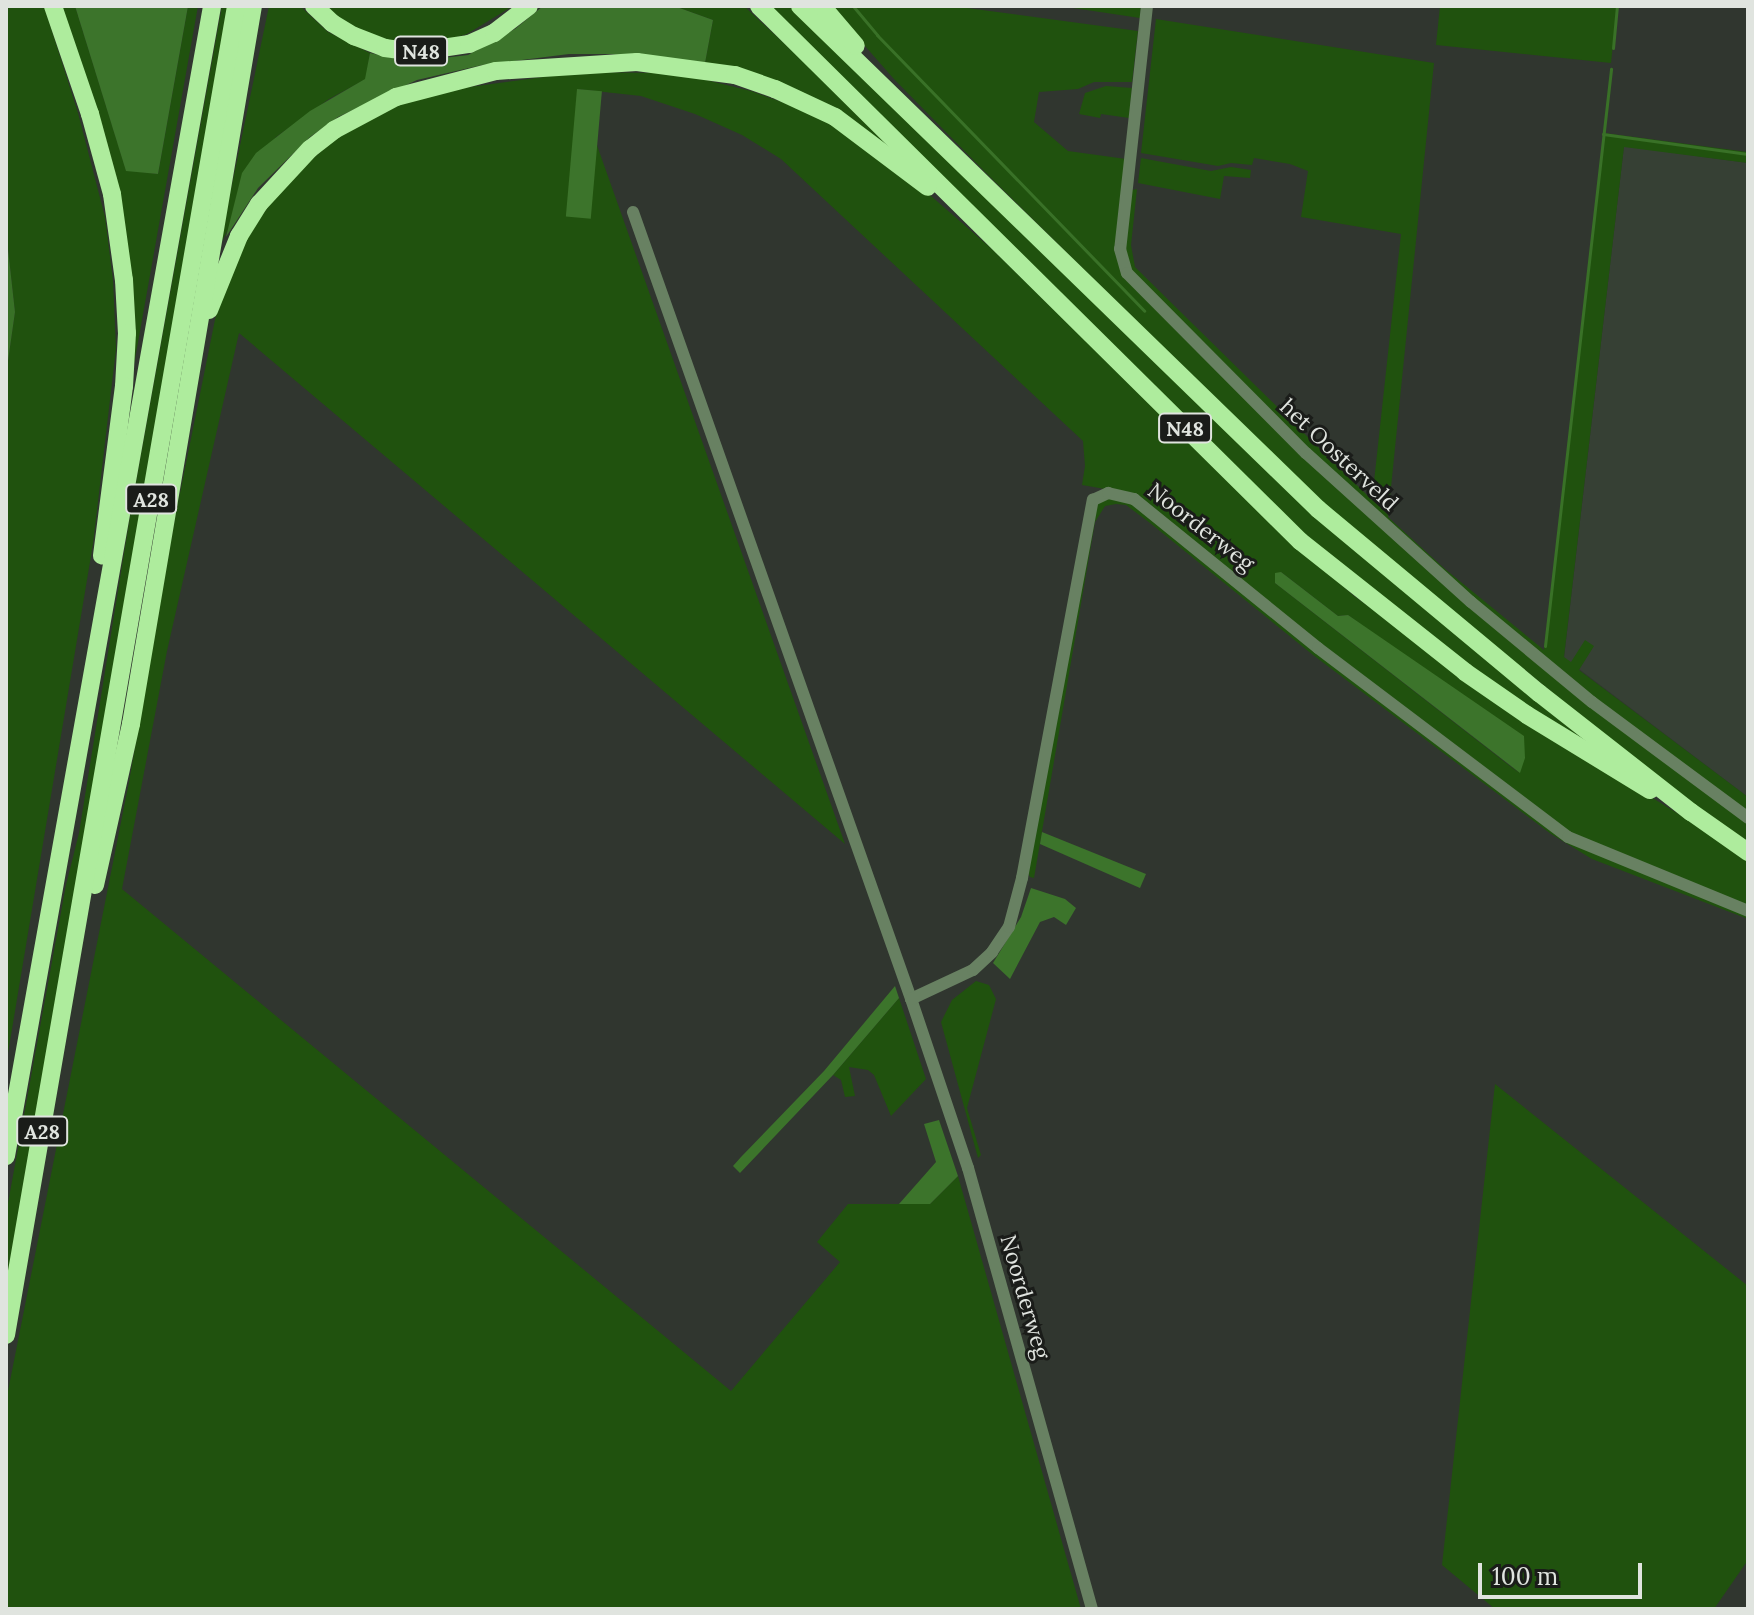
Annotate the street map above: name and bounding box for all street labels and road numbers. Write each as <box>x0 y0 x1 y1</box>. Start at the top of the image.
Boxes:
road number: N48 <box>393 35 449 67</box>
street label: het Oosterveld <box>1274 394 1404 516</box>
road number: N48 <box>1157 412 1213 444</box>
street label: Noorderweg <box>1142 477 1260 577</box>
road number: A28 <box>125 483 177 515</box>
road number: A28 <box>16 1115 68 1147</box>
street label: Noorderweg <box>995 1232 1055 1362</box>

